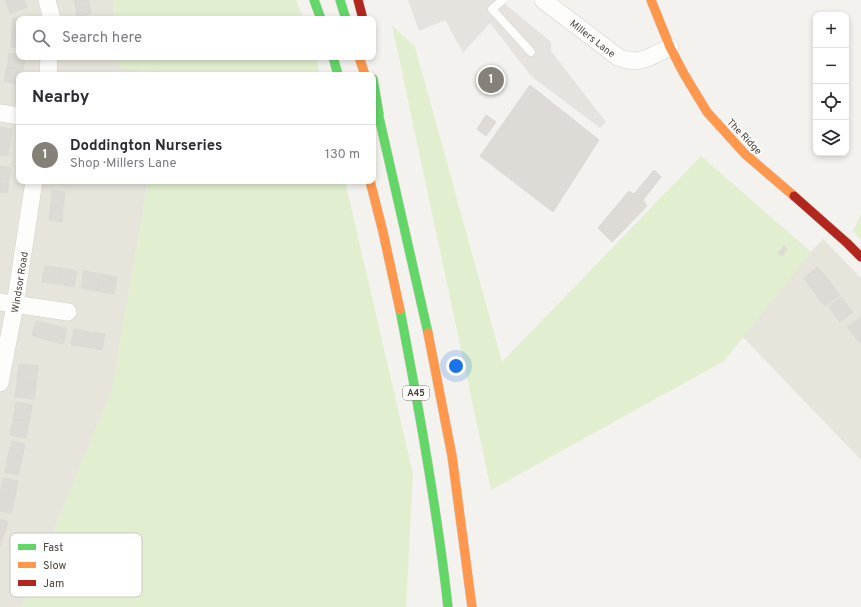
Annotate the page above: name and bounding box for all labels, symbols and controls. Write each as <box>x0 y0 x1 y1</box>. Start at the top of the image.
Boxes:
map controls <box>813 12 849 156</box>
button: + <box>813 12 849 48</box>
search box <box>16 16 376 60</box>
street label: Millers Lane <box>567 17 617 61</box>
icon: search <box>30 27 52 49</box>
text: Search here <box>62 29 142 48</box>
button: − <box>813 48 849 84</box>
pin: 1 <box>478 65 504 95</box>
button: locate <box>813 84 849 120</box>
text: Nearby <box>32 87 89 109</box>
street label: The Ridge <box>724 116 764 158</box>
button: layers <box>813 120 849 156</box>
text: Doddington Nurseries <box>70 137 222 156</box>
text: 1 <box>42 147 48 163</box>
text: 130 m <box>325 147 360 163</box>
text: Shop · Millers Lane <box>70 156 177 172</box>
street label: Windsor Road <box>9 251 32 314</box>
your location <box>446 356 466 376</box>
road number: A45 <box>403 386 429 400</box>
legend <box>10 533 142 597</box>
text: Fast <box>43 541 63 555</box>
text: Slow <box>43 559 66 573</box>
text: Jam <box>43 577 64 591</box>

